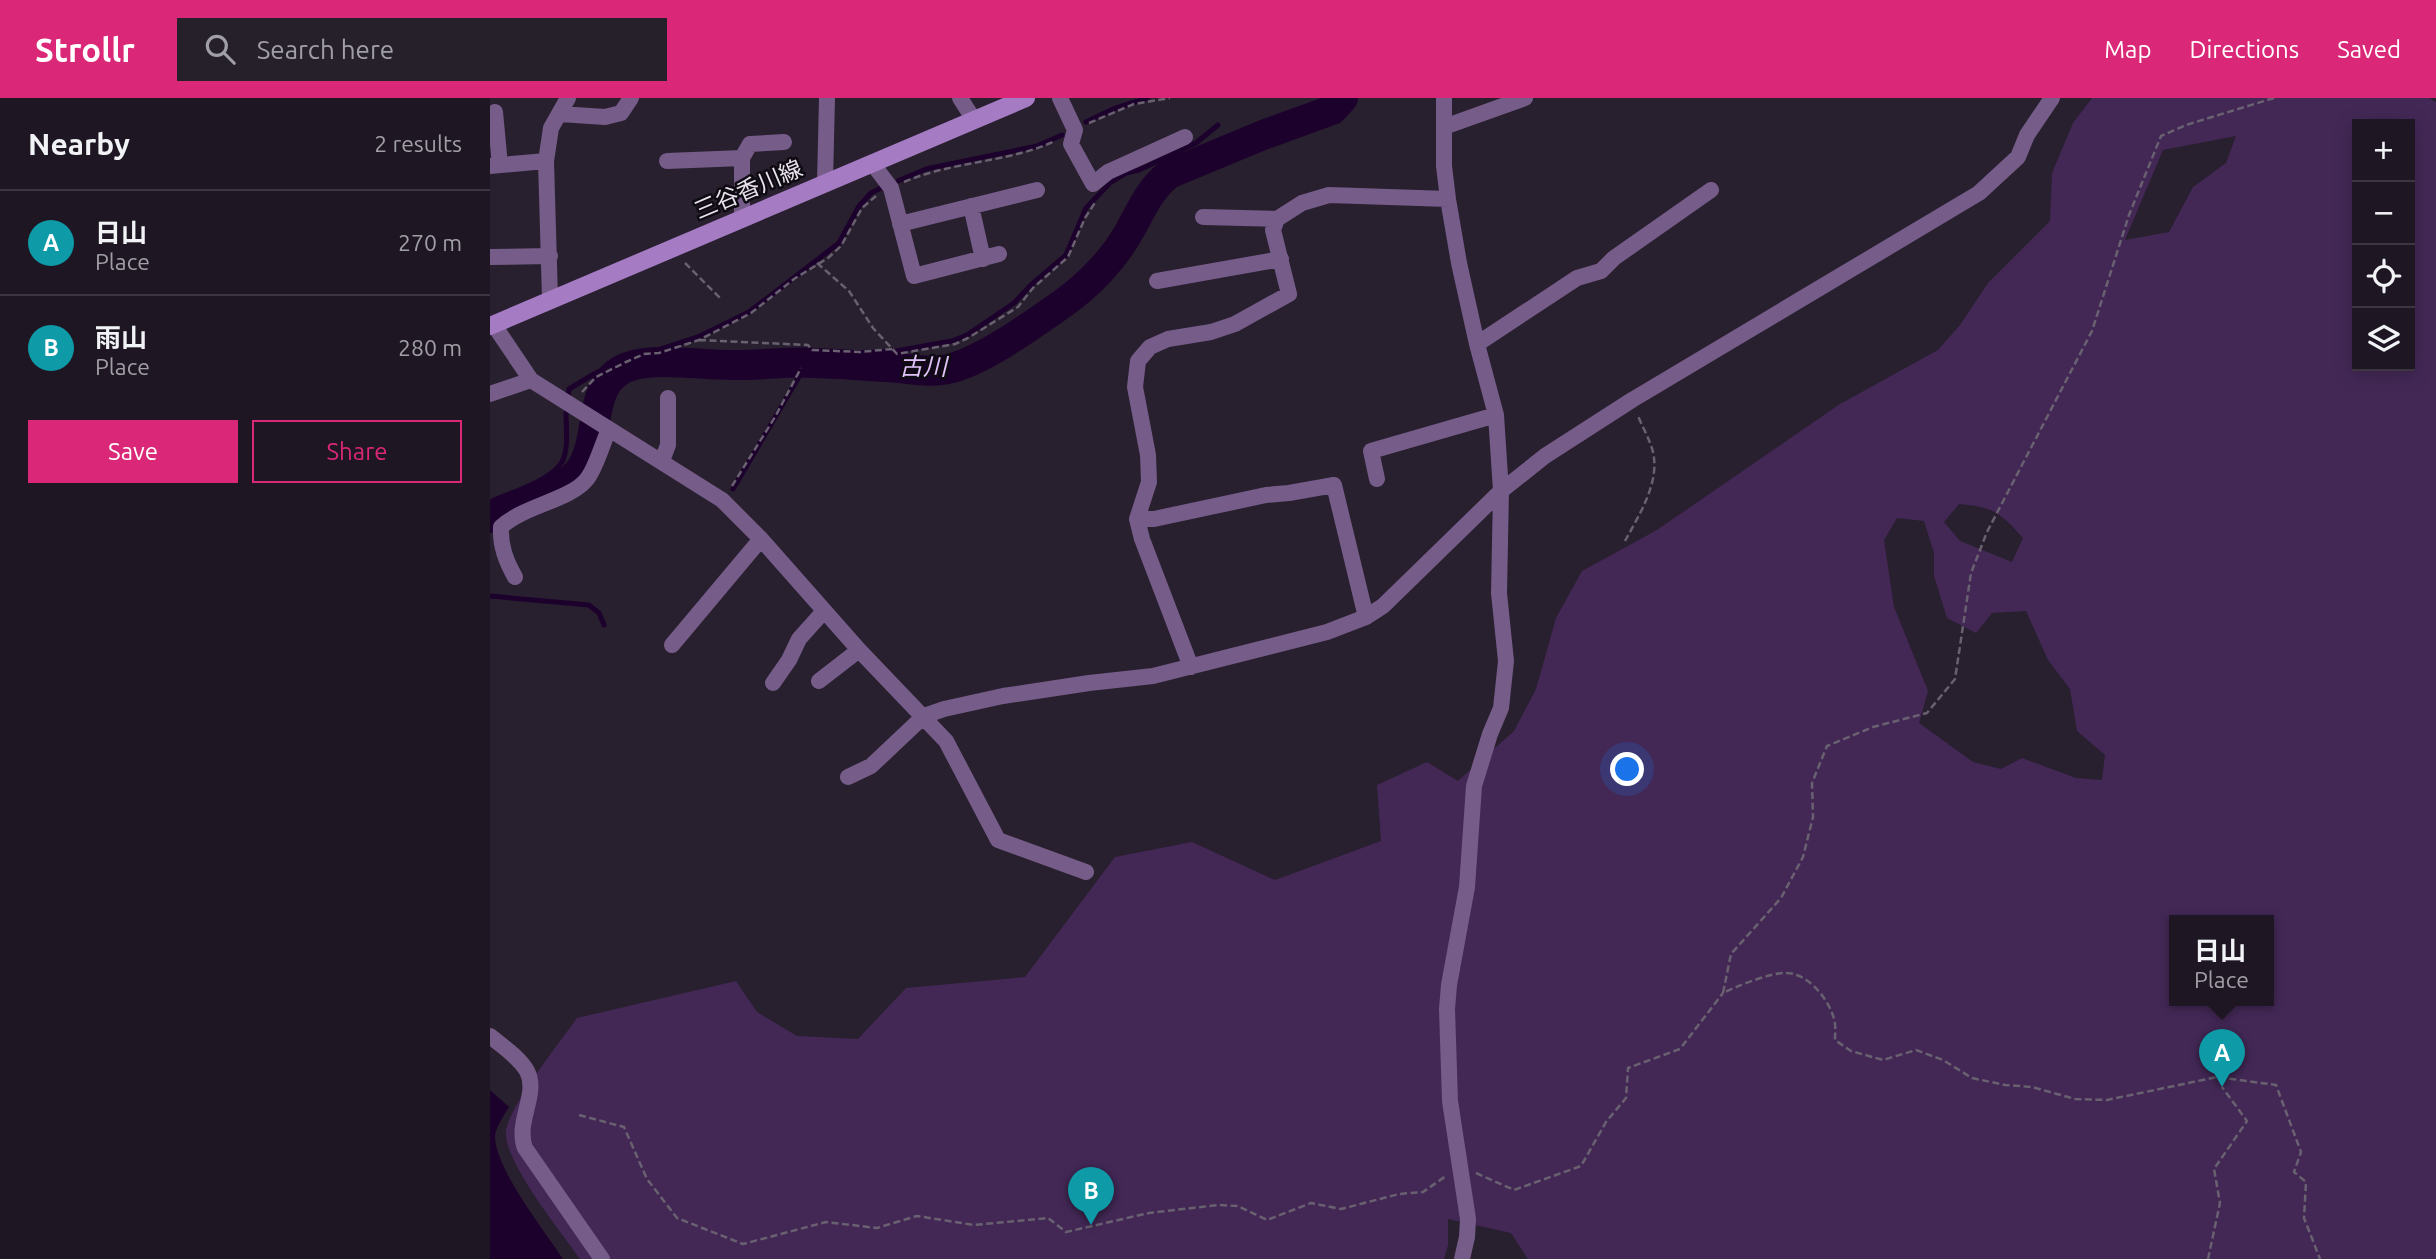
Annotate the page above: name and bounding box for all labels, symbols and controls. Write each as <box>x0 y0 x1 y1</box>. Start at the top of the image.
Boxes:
search box <box>177 18 667 81</box>
icon: search <box>201 30 239 68</box>
text: Strollr <box>35 31 135 68</box>
text: Search here <box>257 35 394 64</box>
text: Map <box>2104 36 2151 63</box>
text: Directions <box>2189 36 2299 63</box>
text: Saved <box>2337 36 2401 63</box>
map controls <box>2352 119 2415 371</box>
button: + <box>2352 119 2415 182</box>
text: Nearby <box>28 127 130 161</box>
text: 2 results <box>374 131 462 156</box>
street label: 三谷香川線 <box>690 155 806 223</box>
button: − <box>2352 182 2415 245</box>
text: 日山 <box>95 218 147 247</box>
text: A <box>43 230 59 255</box>
text: 270 m <box>398 230 462 255</box>
button: locate <box>2352 245 2415 308</box>
text: Place <box>95 249 150 274</box>
button: layers <box>2352 308 2415 371</box>
text: 雨山 <box>95 323 147 352</box>
text: B <box>43 335 59 360</box>
text: 280 m <box>398 335 462 360</box>
water label: 古川 <box>899 353 950 380</box>
text: Place <box>95 354 150 379</box>
button: Save <box>28 420 238 483</box>
button: Share <box>252 420 462 483</box>
your location <box>1610 752 1644 786</box>
popup <box>2169 915 2274 1006</box>
text: 日山 <box>2194 936 2246 965</box>
text: Place <box>2194 967 2249 992</box>
pin: A <box>2199 1029 2245 1087</box>
pin: B <box>1068 1167 1114 1225</box>

